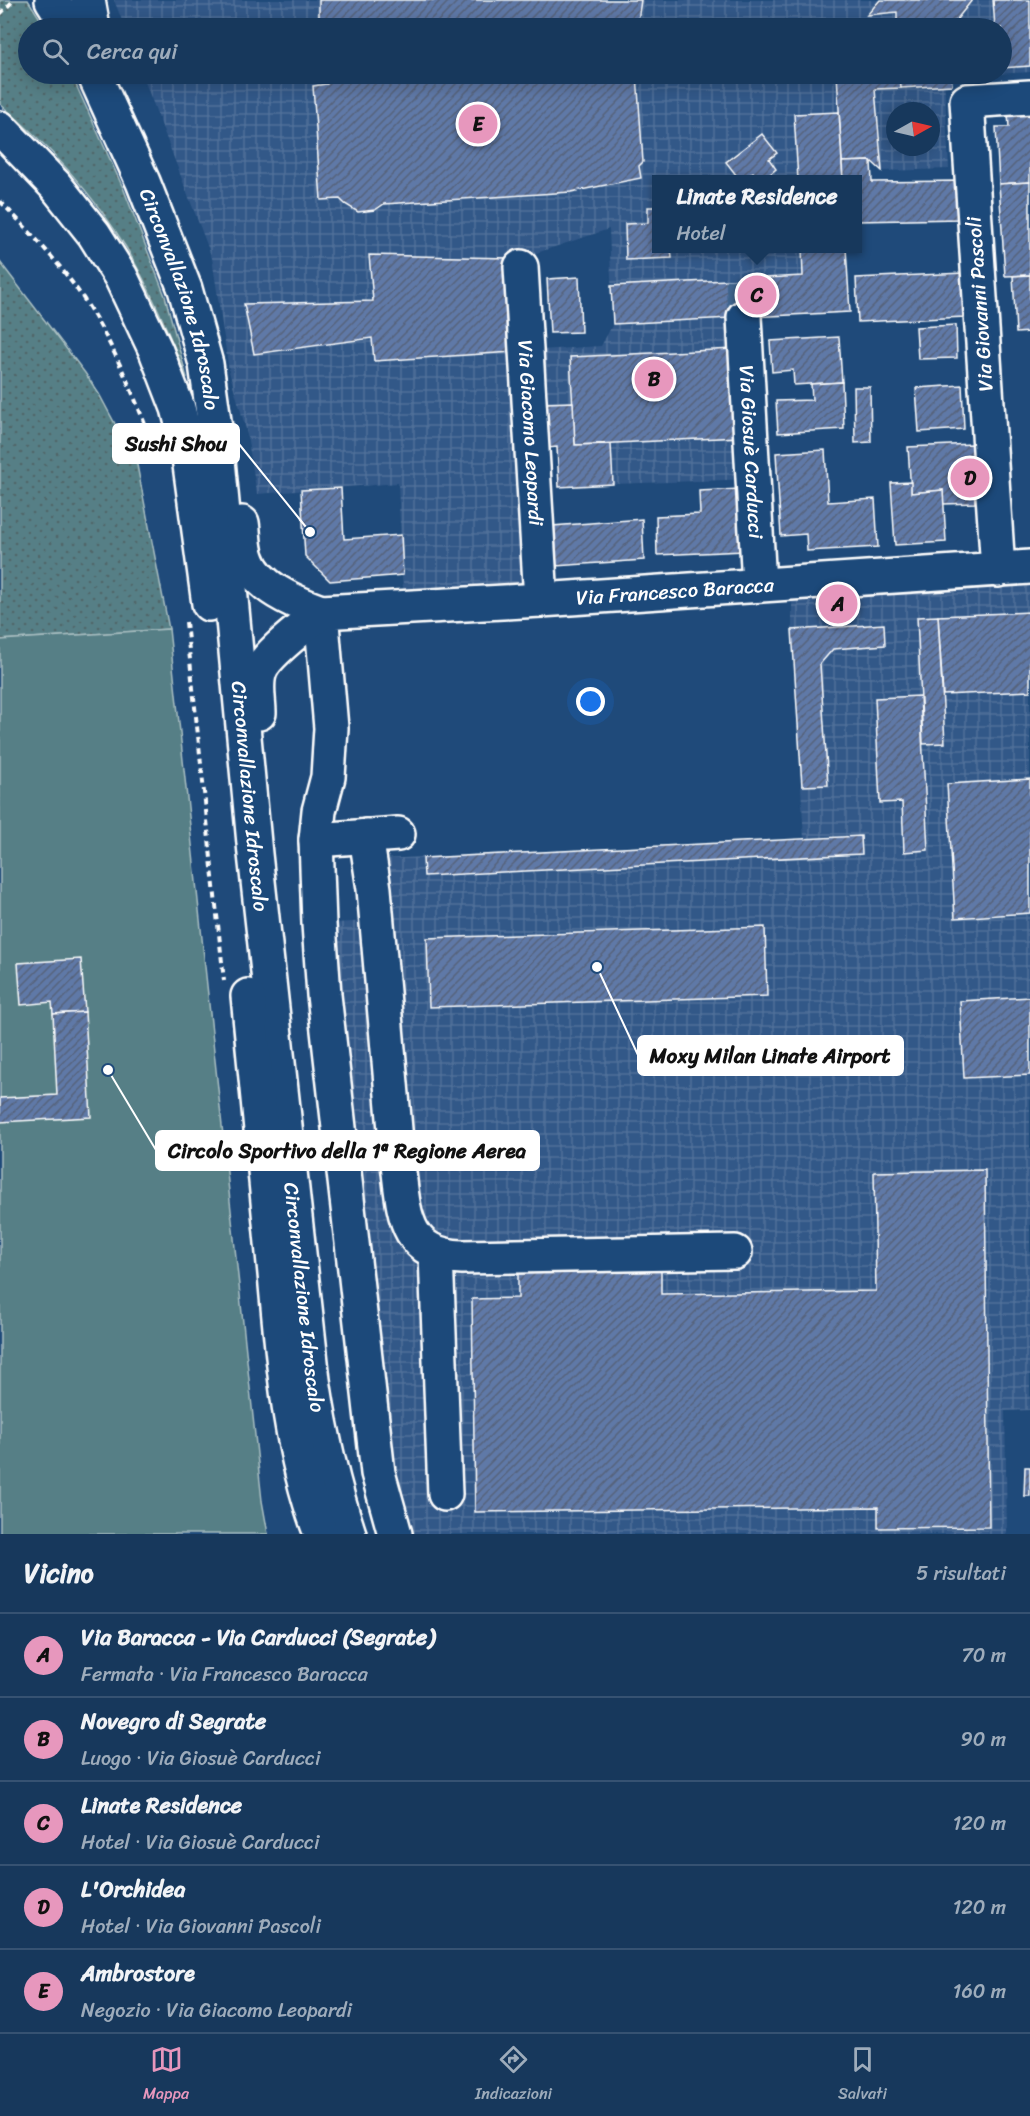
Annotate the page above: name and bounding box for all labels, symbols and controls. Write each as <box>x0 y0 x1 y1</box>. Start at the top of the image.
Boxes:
search box <box>18 18 1012 84</box>
text: Cerca qui <box>87 32 177 71</box>
icon: search <box>39 35 72 68</box>
pin: E <box>458 102 498 146</box>
north arrow <box>886 102 940 156</box>
popup <box>652 175 862 253</box>
text: Linate Residence <box>676 177 838 216</box>
street label: Circonvallazione Idroscalo <box>130 183 230 412</box>
street label: Via Giovanni Pascoli <box>956 215 1004 393</box>
text: Hotel <box>676 216 725 251</box>
pin: C <box>738 272 777 318</box>
street label: Via Giacomo Leopardi <box>508 339 554 528</box>
pin: B <box>634 356 674 401</box>
street label: Via Giosuè Carducci <box>729 364 774 541</box>
callout: Sushi Shou <box>113 424 239 463</box>
text: Sushi Shou <box>124 425 228 463</box>
pin: D <box>950 456 990 500</box>
street label: Via Francesco Baracca <box>575 567 776 615</box>
pin: A <box>818 582 858 626</box>
street label: Circonvallazione Idroscalo <box>221 680 279 913</box>
your location <box>576 687 605 716</box>
callout: Moxy Milan Linate Airport <box>638 1036 903 1075</box>
text: Moxy Milan Linate Airport <box>648 1037 891 1075</box>
callout: Circolo Sportivo della 1ª Regione Aerea <box>156 1131 539 1170</box>
text: Circolo Sportivo della 1ª Regione Aerea <box>167 1132 527 1170</box>
street label: Circonvallazione Idroscalo <box>274 1181 336 1415</box>
text: Vicino <box>24 1550 94 1596</box>
text: 5 risultati <box>916 1556 1006 1591</box>
text: Via Baracca - Via Carducci (Segrate) <box>81 1618 435 1657</box>
text: A <box>37 1638 50 1673</box>
text: 70 m <box>961 1638 1006 1673</box>
text: Fermata · Via Francesco Baracca <box>81 1657 368 1692</box>
text: Novegro di Segrate <box>81 1702 266 1741</box>
text: B <box>37 1722 50 1757</box>
text: 90 m <box>961 1722 1006 1757</box>
text: Luogo · Via Giosuè Carducci <box>81 1741 321 1776</box>
text: Linate Residence <box>81 1786 242 1825</box>
text: C <box>37 1806 50 1841</box>
text: 120 m <box>953 1806 1006 1841</box>
text: Hotel · Via Giosuè Carducci <box>81 1825 319 1860</box>
text: L'Orchidea <box>81 1870 185 1909</box>
text: D <box>38 1890 49 1925</box>
text: 120 m <box>953 1890 1006 1925</box>
text: Hotel · Via Giovanni Pascoli <box>81 1909 321 1944</box>
text: Ambrostore <box>81 1954 195 1993</box>
text: E <box>38 1974 49 2009</box>
text: 160 m <box>953 1974 1006 2009</box>
text: Negozio · Via Giacomo Leopardi <box>81 1993 352 2028</box>
tab: Mappa <box>143 2043 189 2108</box>
tab: Indicazioni <box>475 2043 552 2108</box>
tab: Salvati <box>838 2043 887 2108</box>

